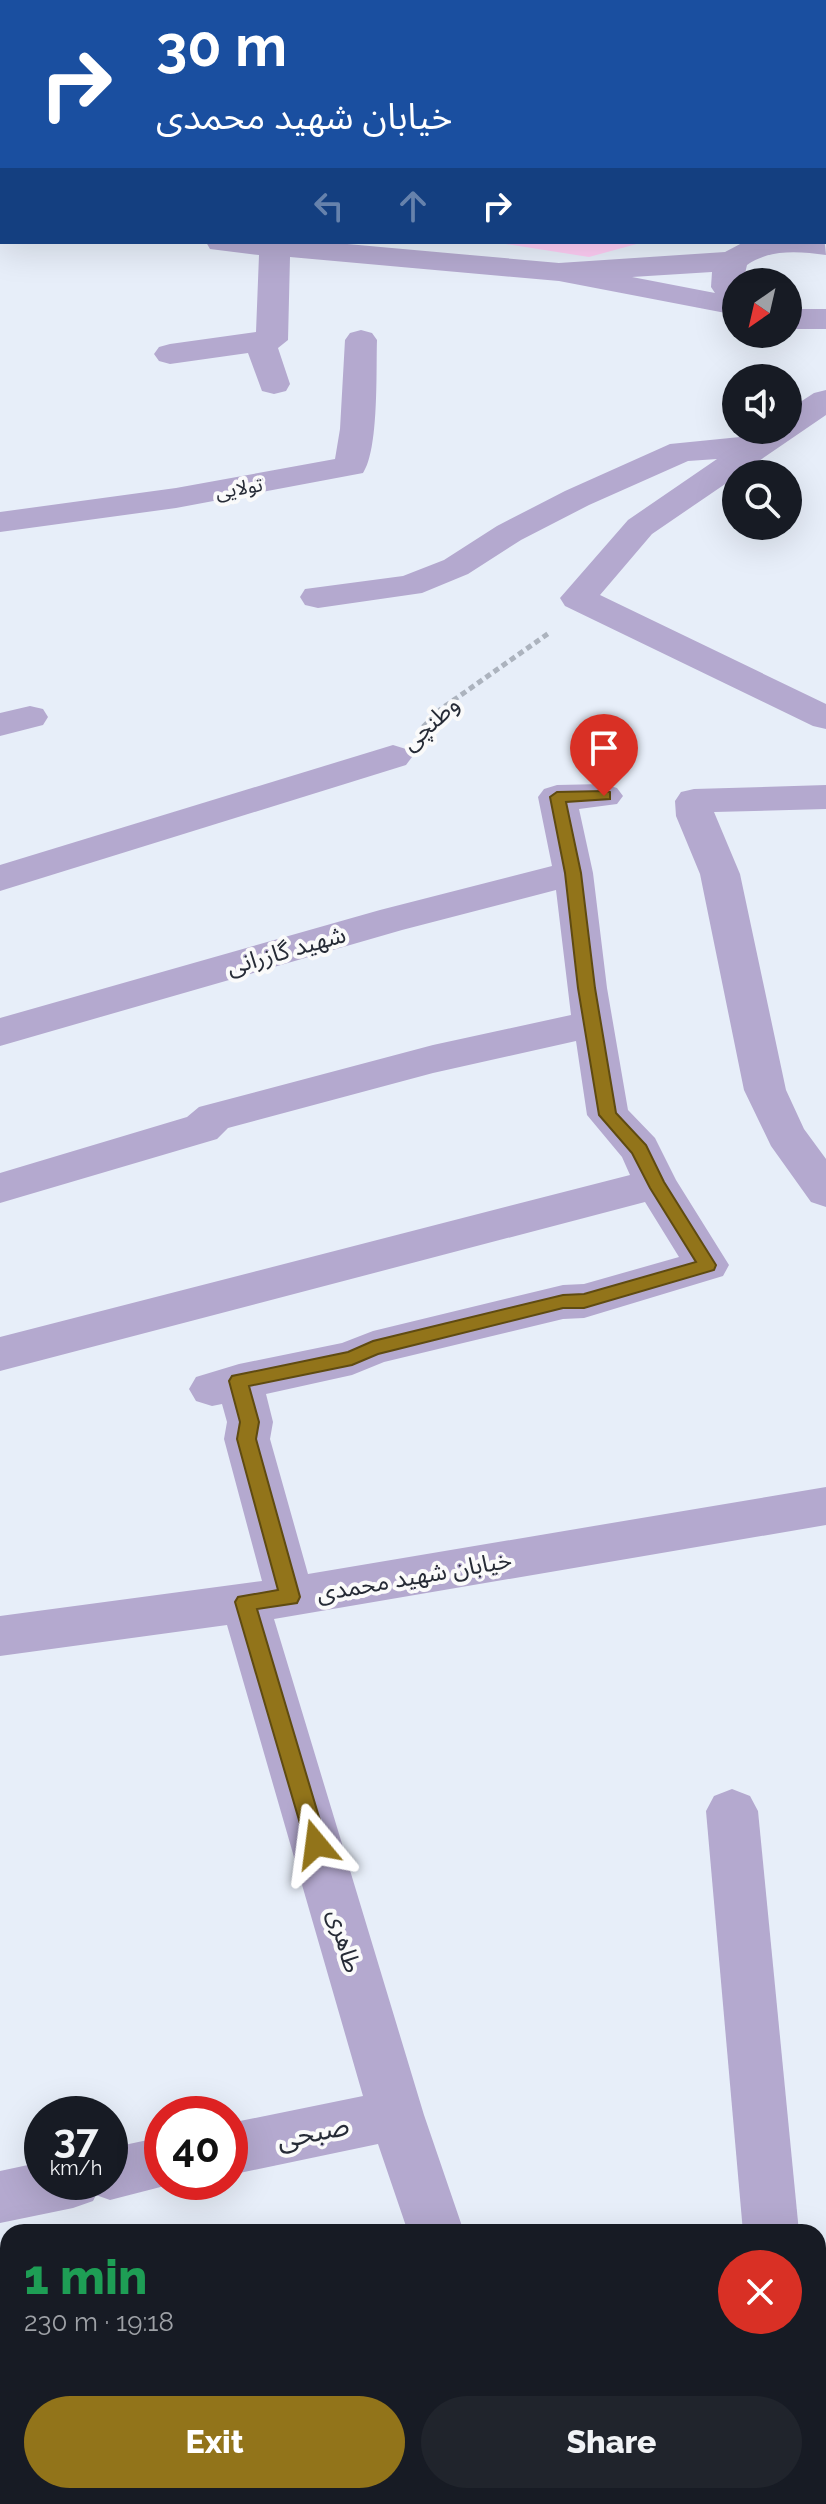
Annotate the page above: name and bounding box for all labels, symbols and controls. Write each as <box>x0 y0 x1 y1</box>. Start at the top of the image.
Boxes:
text: 30 m <box>156 13 287 79</box>
icon: right <box>24 32 128 136</box>
text: خیابان شهید محمدی <box>156 95 453 137</box>
icon: left <box>307 184 351 228</box>
icon: ahead <box>391 184 435 228</box>
icon: right <box>475 184 519 228</box>
north arrow <box>722 268 802 348</box>
map controls <box>722 268 802 540</box>
button: sound <box>722 364 802 444</box>
button: search <box>722 460 802 540</box>
street label: تولایی <box>213 472 265 504</box>
street label: وطنچی <box>395 689 466 757</box>
pin <box>570 714 638 796</box>
icon: arrive <box>582 726 626 770</box>
street label: شهید گازرانی <box>223 919 349 981</box>
street label: خیابان شهید محمدی <box>314 1545 514 1607</box>
position arrow <box>274 1802 358 1886</box>
street label: طاهری <box>322 1906 368 1976</box>
speed limit sign: 40 <box>144 2096 248 2200</box>
street label: صبحی <box>274 2108 352 2156</box>
text: 37 <box>54 2114 98 2161</box>
text: km/h <box>50 2156 102 2180</box>
text: 1 min <box>24 2249 147 2305</box>
button: close <box>718 2250 802 2334</box>
text: 230 m · 19:18 <box>24 2307 174 2337</box>
button: Exit <box>24 2396 405 2488</box>
button: Share <box>421 2396 802 2488</box>

